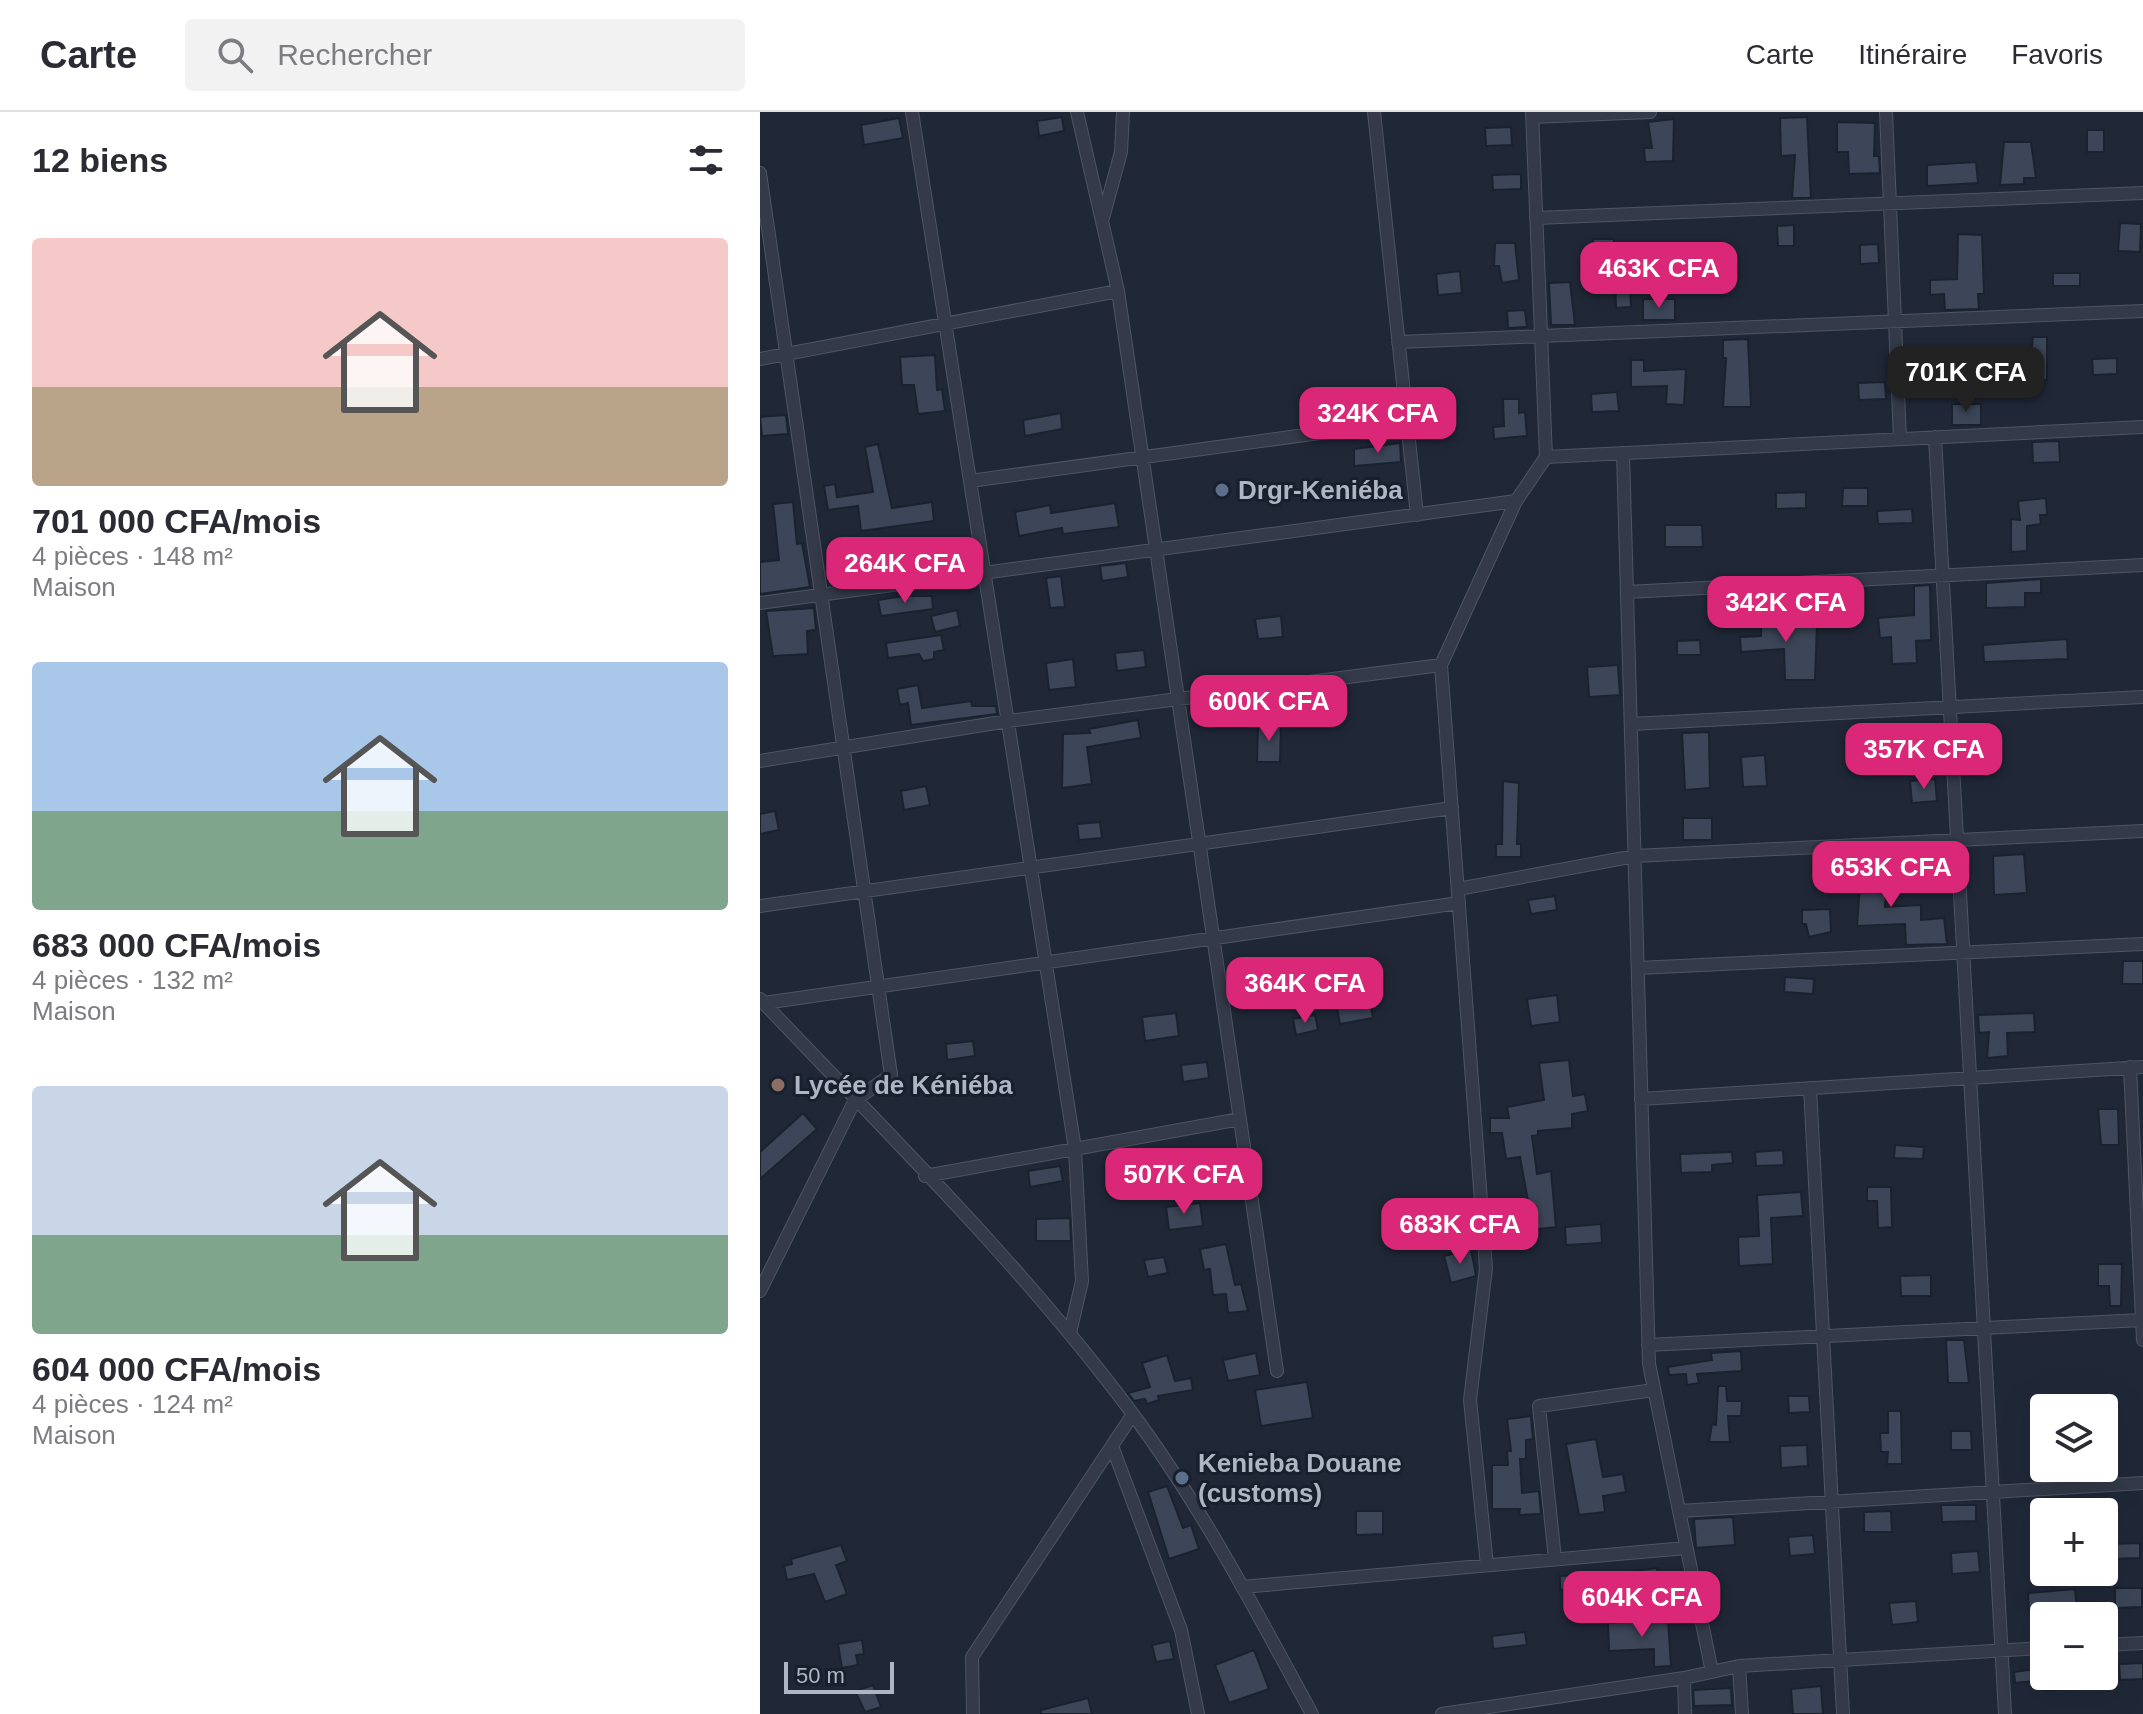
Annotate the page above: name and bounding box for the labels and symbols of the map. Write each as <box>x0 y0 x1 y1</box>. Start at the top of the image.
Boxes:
pin: 463K CFA <box>1576 242 1742 310</box>
pin: 701K CFA <box>1883 346 2049 414</box>
pin: 324K CFA <box>1295 387 1461 455</box>
place label: Drgr-Keniéba <box>1238 475 1403 505</box>
marker: Drgr-Keniéba <box>1213 481 1231 499</box>
pin: 264K CFA <box>822 537 988 605</box>
pin: 342K CFA <box>1703 576 1869 644</box>
pin: 600K CFA <box>1186 675 1352 743</box>
pin: 357K CFA <box>1841 723 2007 791</box>
pin: 653K CFA <box>1808 841 1974 909</box>
pin: 364K CFA <box>1222 957 1388 1025</box>
place label: Lycée de Kéniéba <box>794 1070 1013 1100</box>
marker: Lycée de Kéniéba <box>769 1076 787 1094</box>
pin: 507K CFA <box>1101 1148 1267 1216</box>
pin: 683K CFA <box>1377 1198 1543 1266</box>
place label: Kenieba Douane (customs) <box>1198 1448 1402 1508</box>
marker: Kenieba Douane (customs) <box>1173 1469 1191 1487</box>
pin: 604K CFA <box>1559 1571 1725 1639</box>
scale bar <box>784 1658 894 1694</box>

